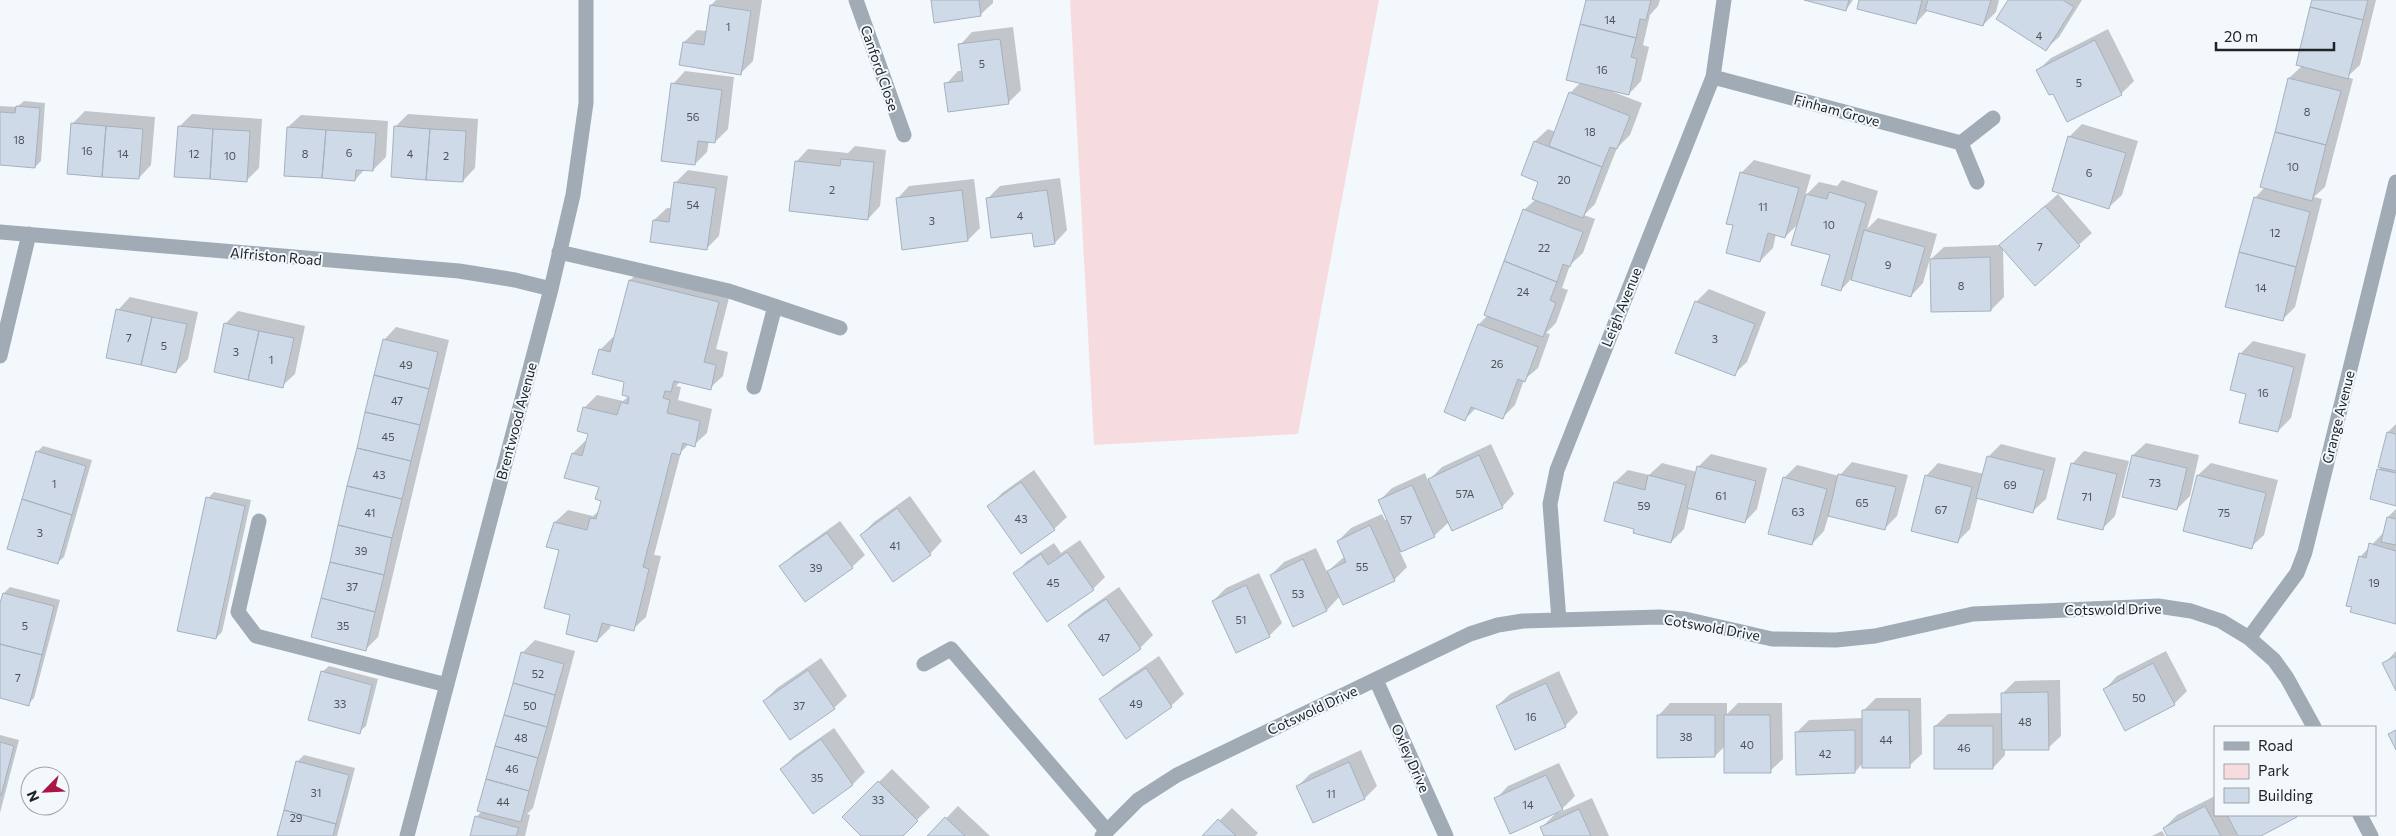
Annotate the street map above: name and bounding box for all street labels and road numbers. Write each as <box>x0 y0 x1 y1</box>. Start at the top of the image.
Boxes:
street label: Canford Close <box>857 23 903 113</box>
street label: Finham Grove <box>1792 90 1882 130</box>
street label: Alfriston Road <box>230 244 322 268</box>
street label: Leigh Avenue <box>1597 265 1645 349</box>
street label: Brentwood Avenue <box>492 361 540 481</box>
street label: Grange Avenue <box>2318 369 2358 465</box>
street label: Cotswold Drive <box>2064 600 2162 618</box>
street label: Cotswold Drive <box>1663 610 1761 644</box>
street label: Cotswold Drive <box>1264 682 1360 738</box>
street label: Oxley Drive <box>1388 721 1434 795</box>

